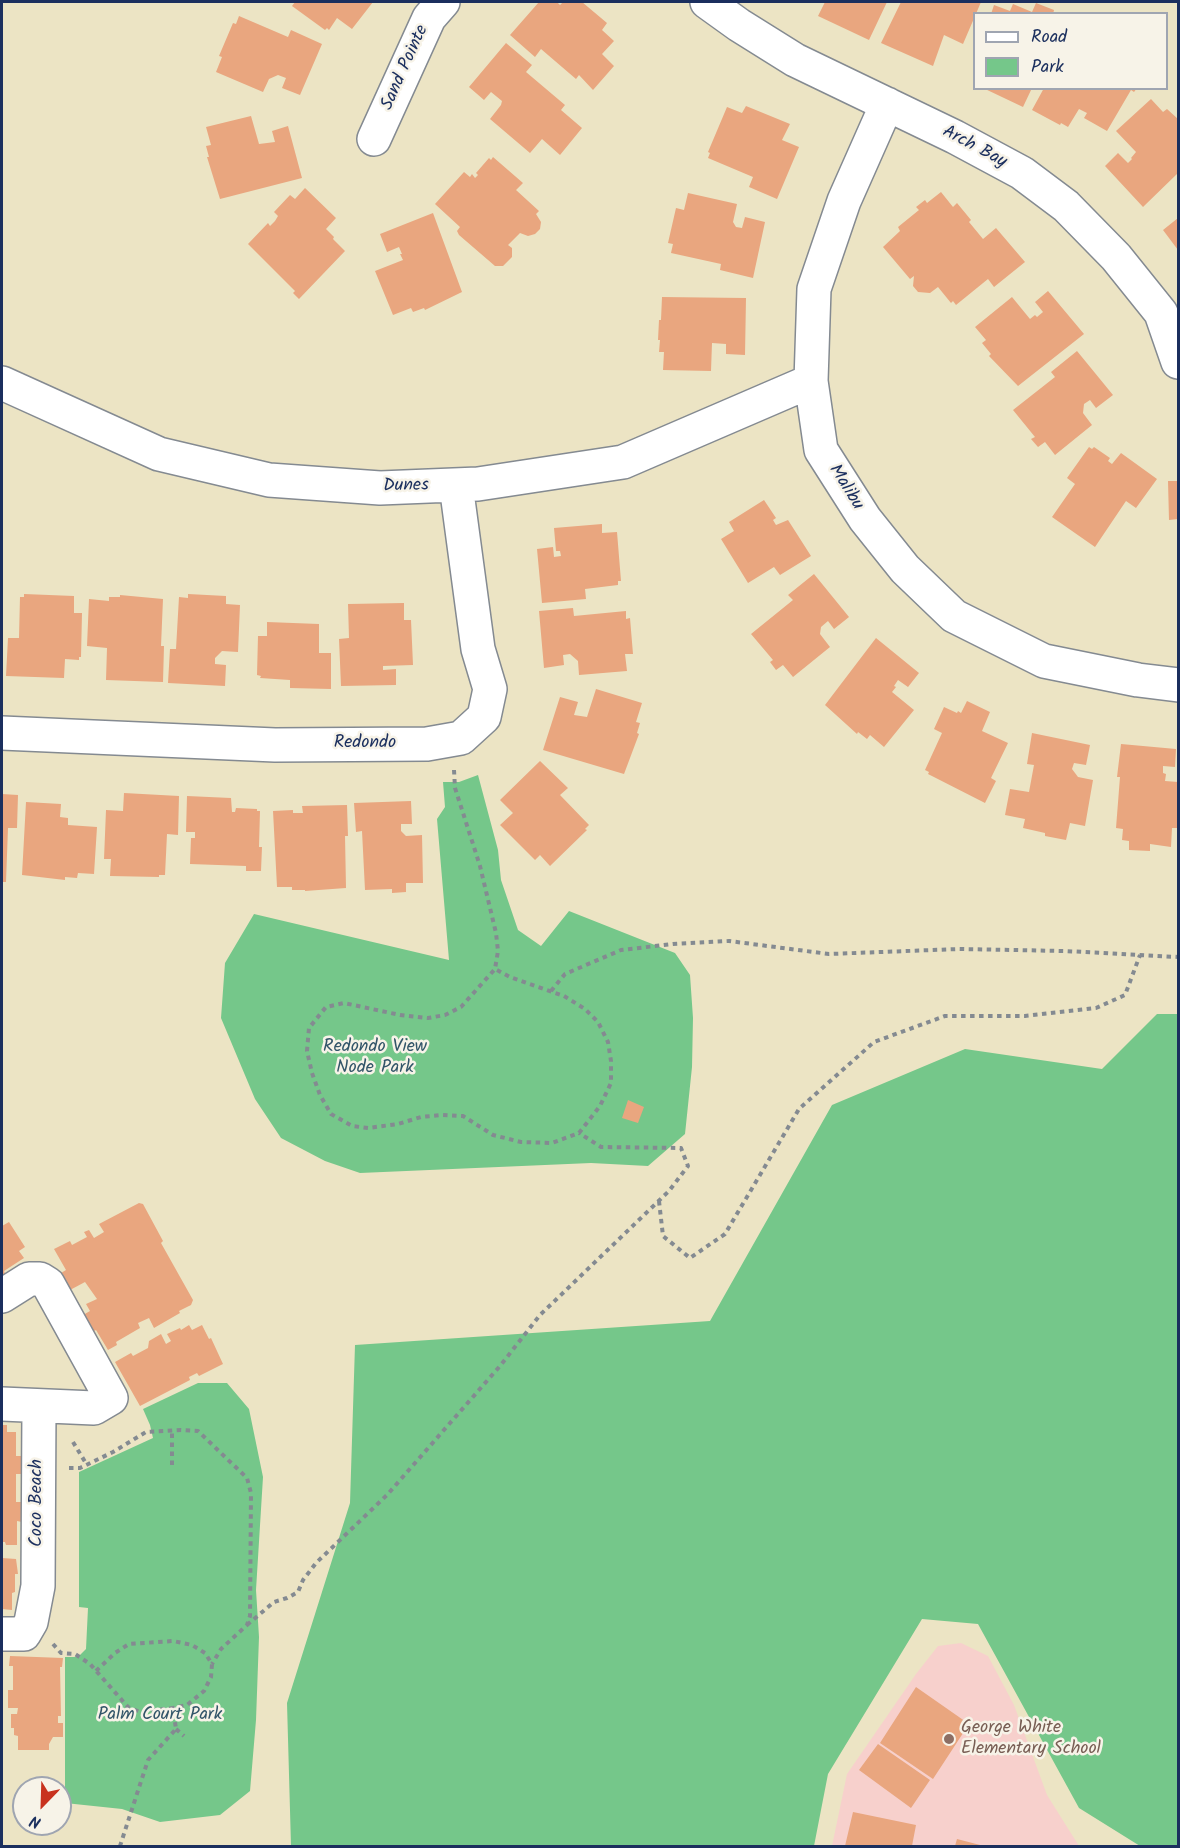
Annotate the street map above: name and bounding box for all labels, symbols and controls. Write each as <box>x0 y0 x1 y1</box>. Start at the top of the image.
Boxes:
legend <box>973 12 1168 90</box>
street label: Sand Pointe <box>378 22 434 114</box>
text: Road <box>1031 23 1067 52</box>
text: Park <box>1031 53 1064 82</box>
street label: Arch Bay <box>938 122 1010 174</box>
street label: Malibu <box>823 461 867 515</box>
street label: Dunes <box>383 476 429 498</box>
street label: Redondo <box>334 733 396 755</box>
park label: Redondo View Node Park <box>323 1037 427 1080</box>
street label: Coco Beach <box>27 1459 49 1547</box>
park label: Palm Court Park <box>98 1705 222 1727</box>
place label: George White Elementary School <box>961 1718 1101 1760</box>
marker: George White Elementary School <box>942 1732 956 1746</box>
north arrow <box>12 1776 72 1836</box>
text: N <box>26 1808 45 1835</box>

